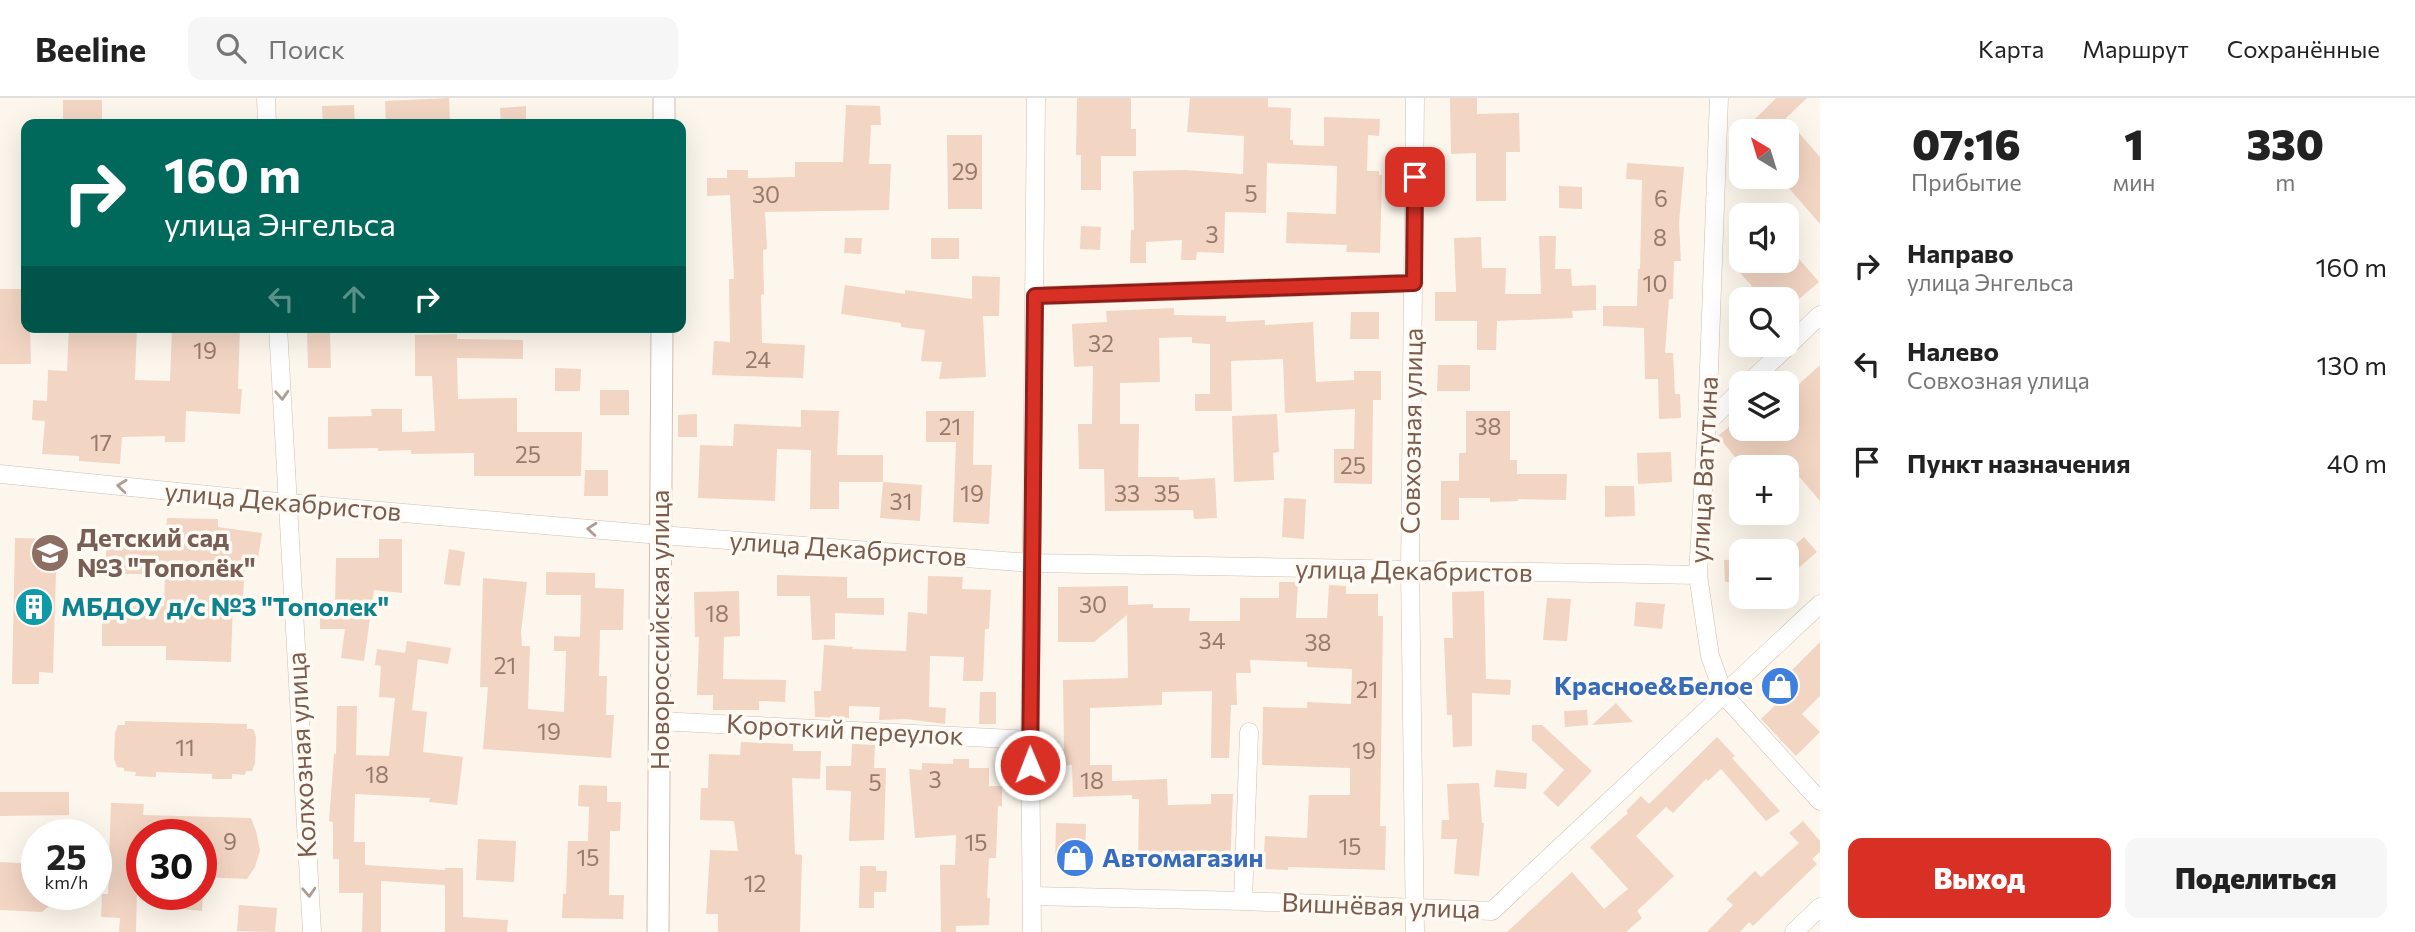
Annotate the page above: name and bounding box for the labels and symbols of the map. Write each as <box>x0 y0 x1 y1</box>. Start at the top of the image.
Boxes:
north arrow <box>1729 119 1799 189</box>
pin <box>1385 147 1445 207</box>
house number: 29 <box>952 157 978 185</box>
house number: 5 <box>1244 179 1258 207</box>
house number: 30 <box>752 180 780 208</box>
house number: 6 <box>1654 184 1668 212</box>
house number: 3 <box>1205 220 1219 248</box>
house number: 8 <box>1653 223 1667 251</box>
house number: 10 <box>1643 269 1667 297</box>
street label: Совхозная улица <box>1393 328 1428 534</box>
house number: 32 <box>1088 329 1114 357</box>
house number: 19 <box>193 336 217 364</box>
house number: 24 <box>745 345 771 373</box>
street label: улица Ватутина <box>1682 375 1723 564</box>
one-way arrow <box>274 390 289 401</box>
house number: 21 <box>939 412 961 440</box>
house number: 38 <box>1474 412 1502 440</box>
house number: 17 <box>90 428 112 456</box>
house number: 25 <box>515 440 541 468</box>
house number: 25 <box>1340 451 1366 479</box>
street label: улица Декабристов <box>163 475 403 526</box>
one-way arrow <box>116 479 128 494</box>
house number: 19 <box>960 479 984 507</box>
house number: 33 <box>1114 479 1140 507</box>
house number: 35 <box>1154 479 1180 507</box>
house number: 31 <box>890 487 912 515</box>
street label: Новороссийская улица <box>643 490 674 770</box>
place label: Детский сад №3 "Тополёк" <box>77 521 255 582</box>
one-way arrow <box>586 522 597 537</box>
street label: улица Декабристов <box>728 524 968 571</box>
school or university icon: Детский сад №3 "Тополёк" <box>29 532 71 574</box>
street label: улица Декабристов <box>1295 552 1533 587</box>
building icon: МБДОУ д/с №3 "Тополек" <box>13 586 55 628</box>
place label: МБДОУ д/с №3 "Тополек" <box>61 590 389 621</box>
house number: 30 <box>1079 590 1107 618</box>
house number: 18 <box>705 599 729 627</box>
house number: 34 <box>1199 626 1226 654</box>
house number: 38 <box>1304 628 1332 656</box>
street label: Колхозная улица <box>280 651 321 859</box>
house number: 21 <box>494 651 516 679</box>
shop icon: Красное&Белое <box>1759 665 1801 707</box>
place label: Красное&Белое <box>1554 669 1753 700</box>
house number: 21 <box>1356 675 1378 703</box>
street label: Короткий переулок <box>726 707 965 750</box>
house number: 19 <box>537 717 561 745</box>
position arrow <box>993 728 1067 802</box>
house number: 11 <box>175 733 195 761</box>
house number: 19 <box>1352 736 1376 764</box>
house number: 18 <box>365 760 389 788</box>
house number: 3 <box>928 765 942 793</box>
house number: 18 <box>1080 766 1104 794</box>
house number: 5 <box>868 768 882 796</box>
speed limit sign: 30 <box>126 819 217 910</box>
house number: 9 <box>223 827 237 855</box>
house number: 15 <box>964 828 988 856</box>
house number: 15 <box>1338 832 1362 860</box>
shop icon: Автомагазин <box>1054 837 1096 879</box>
place label: Автомагазин <box>1102 841 1263 872</box>
house number: 15 <box>576 843 600 871</box>
house number: 12 <box>744 869 766 897</box>
one-way arrow <box>302 886 317 897</box>
street label: Вишнёвая улица <box>1281 886 1481 923</box>

